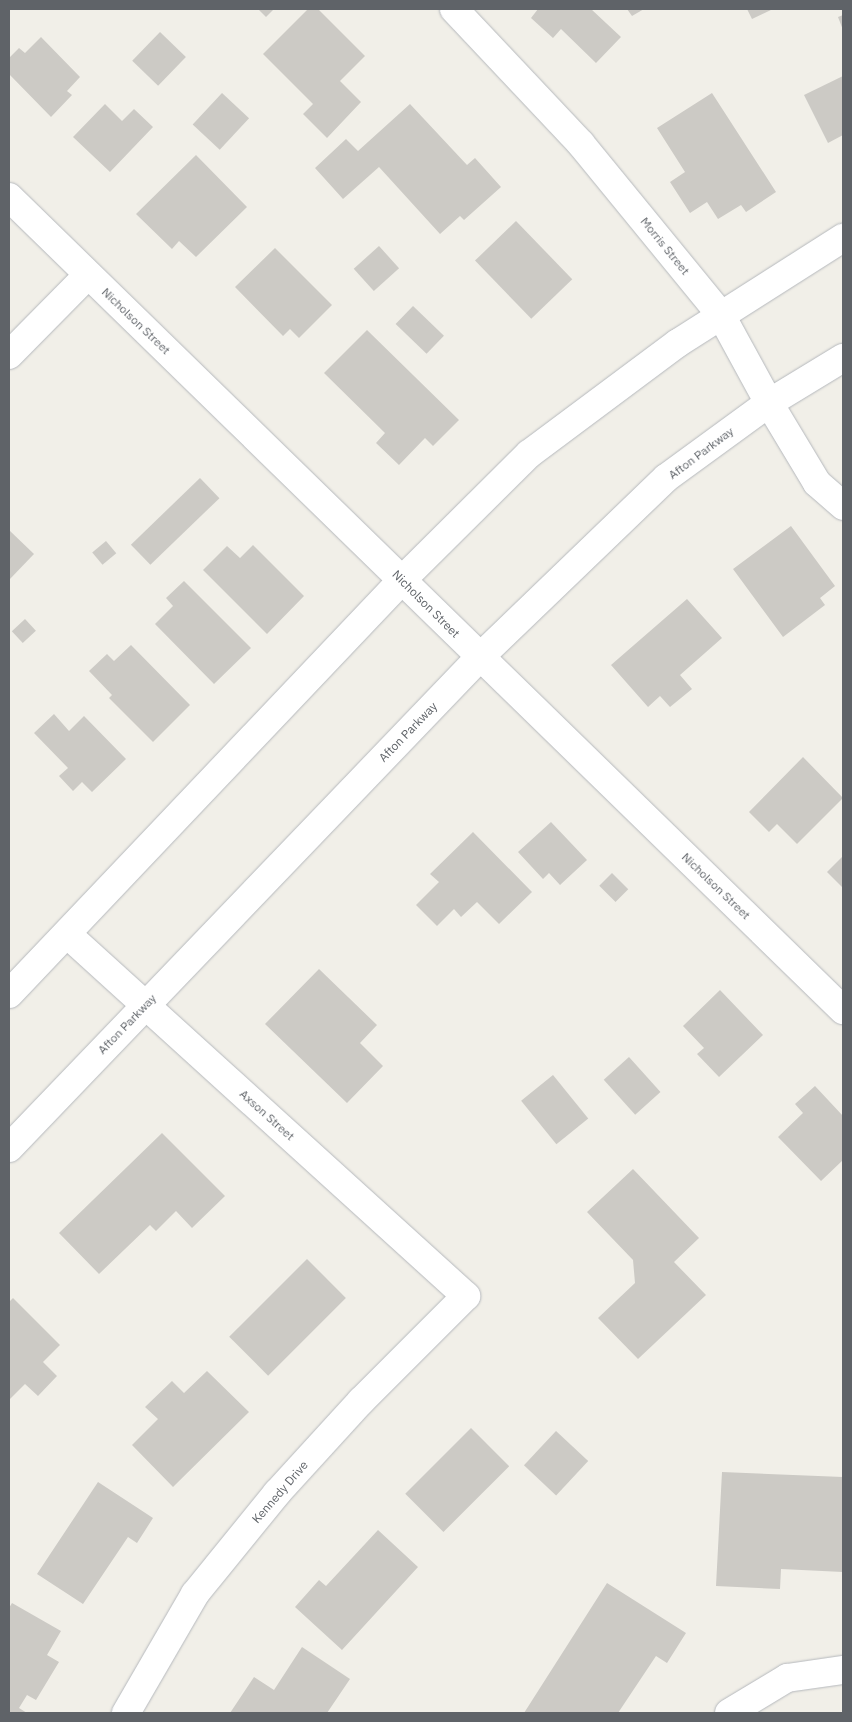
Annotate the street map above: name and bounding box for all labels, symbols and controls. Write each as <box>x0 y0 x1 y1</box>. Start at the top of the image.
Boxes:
street label: Morris Street <box>637 214 693 278</box>
street label: Nicholson Street <box>99 285 173 357</box>
street label: Afton Parkway <box>666 424 736 482</box>
street label: Nicholson Street <box>389 567 463 641</box>
street label: Afton Parkway <box>376 699 440 765</box>
street label: Nicholson Street <box>679 850 753 922</box>
street label: Afton Parkway <box>95 991 159 1057</box>
street label: Axson Street <box>237 1087 297 1143</box>
street label: Kennedy Drive <box>249 1458 311 1526</box>

